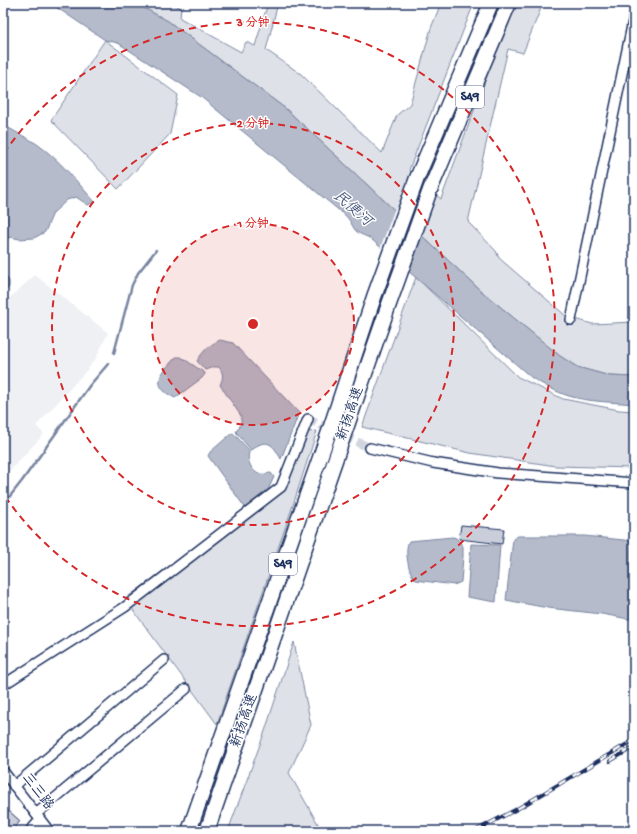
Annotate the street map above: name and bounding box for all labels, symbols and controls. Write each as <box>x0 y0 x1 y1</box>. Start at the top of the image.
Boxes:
text: 3 分钟 <box>235 15 270 31</box>
road number: S49 <box>456 86 484 108</box>
text: 2 分钟 <box>237 116 269 132</box>
water label: 民便河 <box>329 187 377 233</box>
text: 1 分钟 <box>236 216 269 232</box>
centre of rings <box>246 317 260 331</box>
street label: 新扬高速 <box>333 384 368 443</box>
road number: S49 <box>269 553 297 575</box>
street label: 新扬高速 <box>227 691 262 750</box>
street label: 三三路 <box>18 770 57 814</box>

